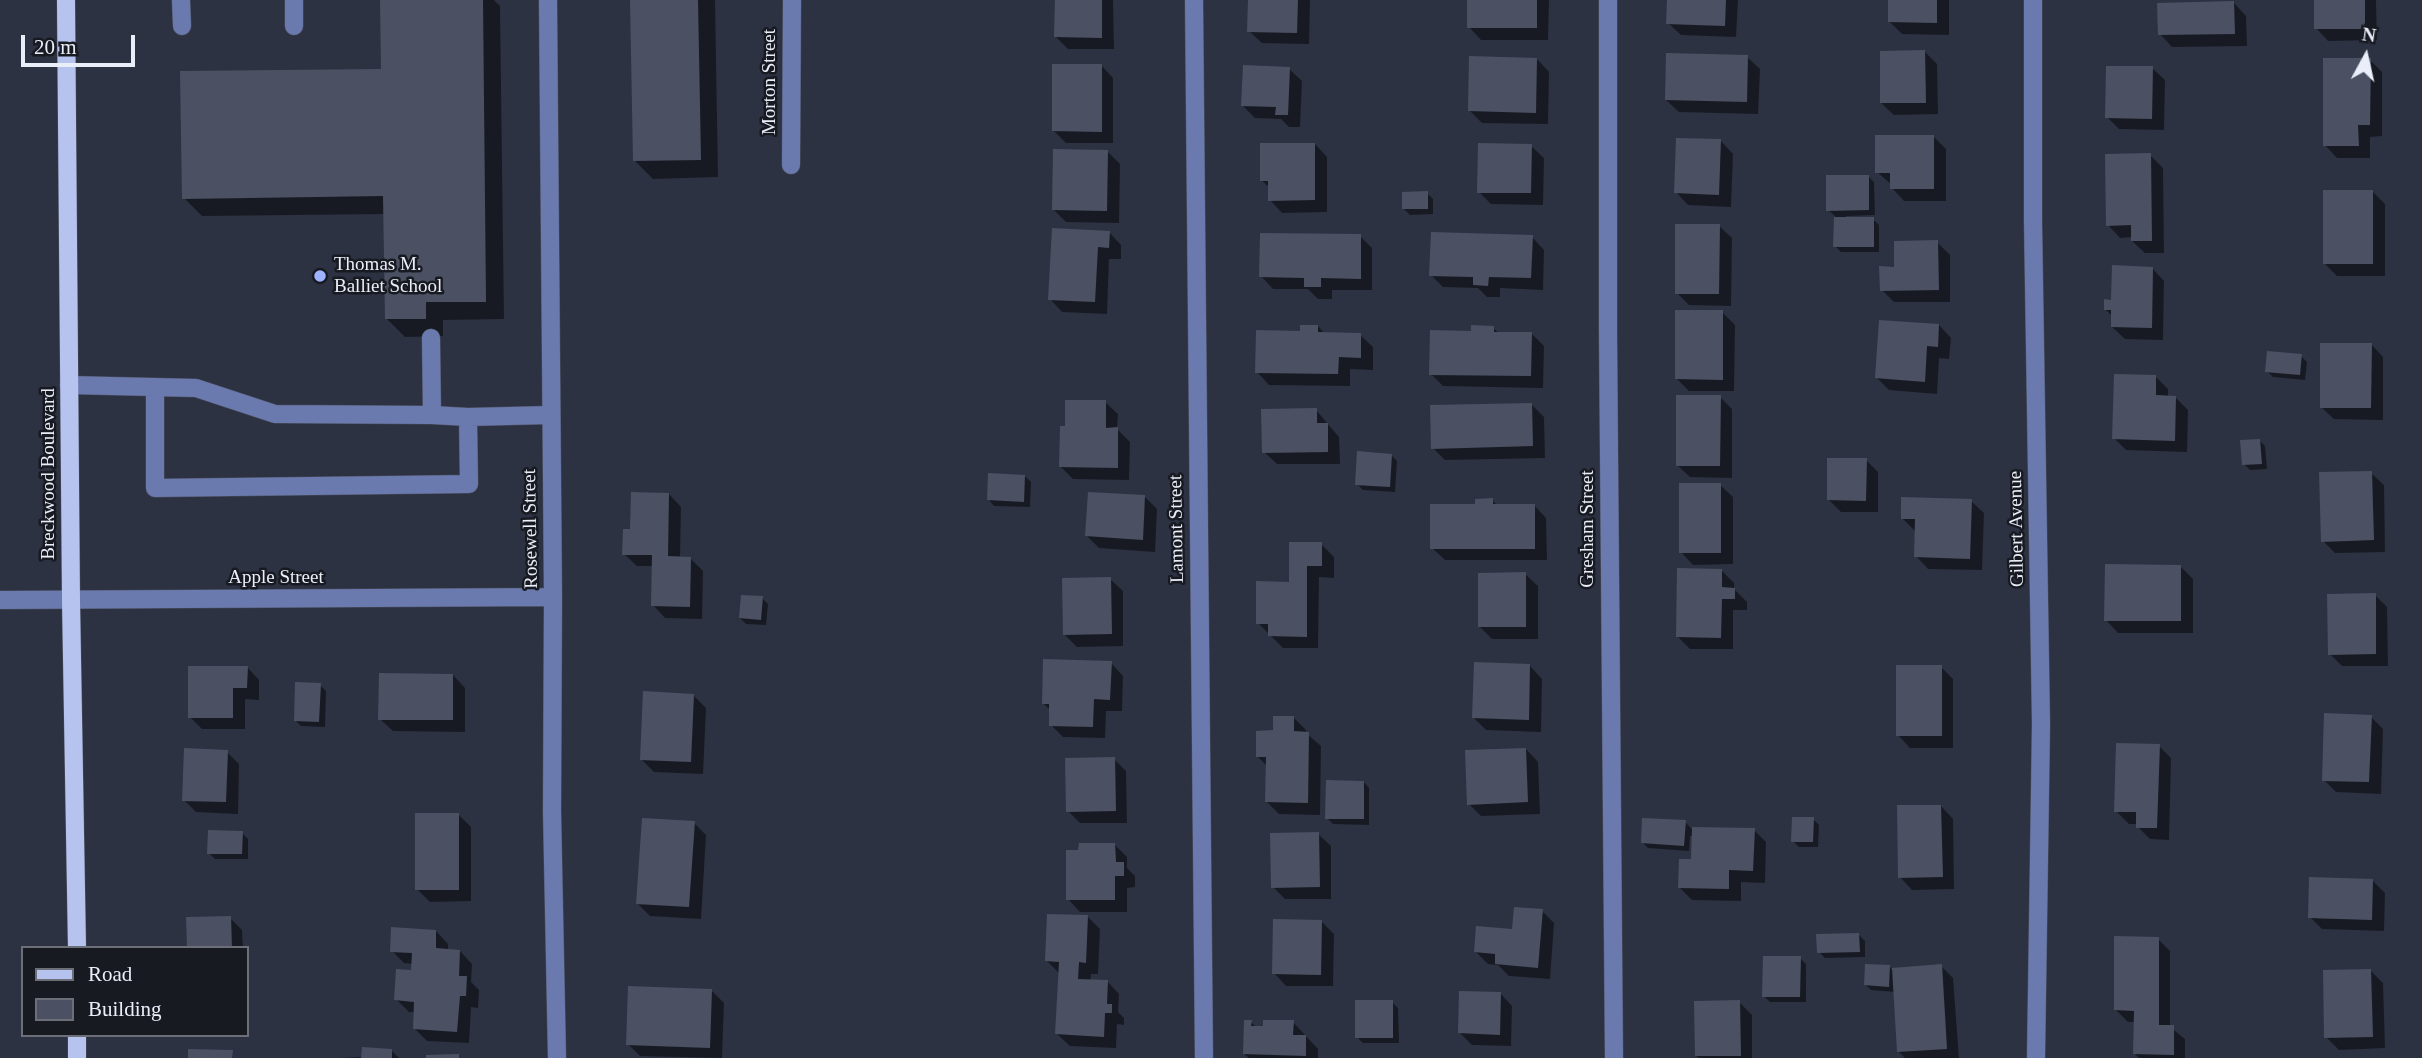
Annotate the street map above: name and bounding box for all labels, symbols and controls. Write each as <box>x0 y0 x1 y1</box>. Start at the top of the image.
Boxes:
scale bar <box>24 21 138 65</box>
north arrow <box>2331 21 2401 91</box>
text: N <box>2361 23 2377 46</box>
street label: Morton Street <box>759 29 781 135</box>
text: 20 m <box>34 35 77 59</box>
place label: Thomas M. Balliet School <box>334 254 442 298</box>
marker: Thomas M. Balliet School <box>312 268 328 284</box>
street label: Breckwood Boulevard <box>38 388 60 560</box>
street label: Rosewell Street <box>519 469 543 589</box>
street label: Gresham Street <box>1577 470 1599 588</box>
street label: Gilbert Avenue <box>2005 471 2029 587</box>
street label: Lamont Street <box>1165 475 1189 583</box>
street label: Apple Street <box>228 567 324 589</box>
legend <box>21 946 248 1037</box>
text: Road <box>88 962 132 986</box>
text: Building <box>88 997 162 1021</box>

